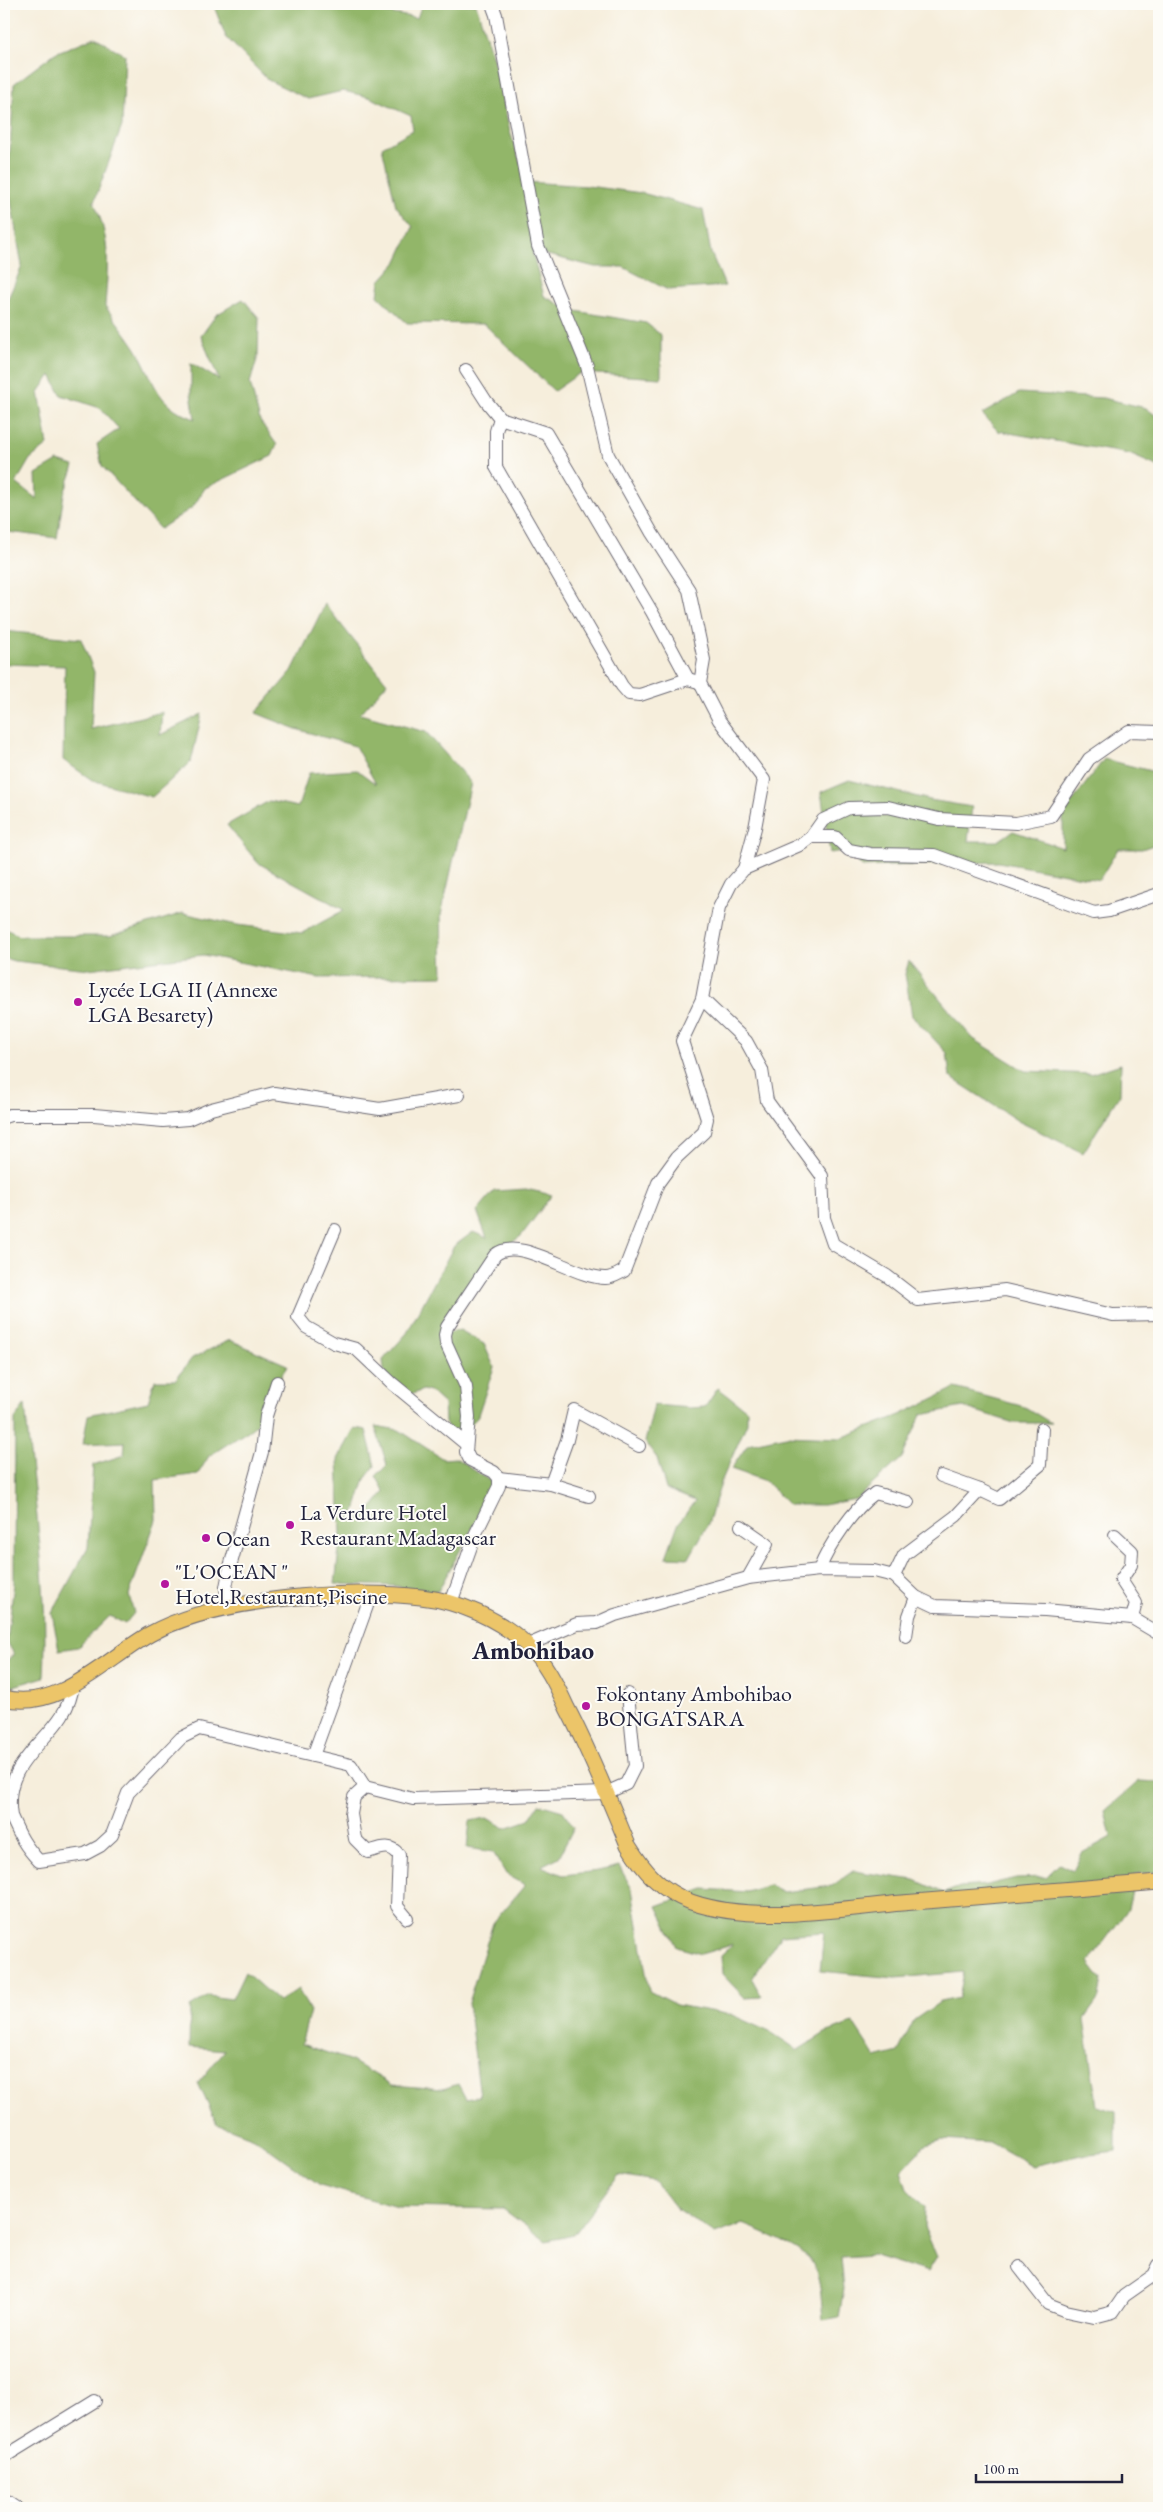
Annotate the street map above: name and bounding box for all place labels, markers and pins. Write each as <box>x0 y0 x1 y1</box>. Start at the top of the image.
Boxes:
place label: Lycée LGA II (Annexe LGA Besarety) <box>88 975 278 1029</box>
marker: Lycée LGA II (Annexe LGA Besarety) <box>72 996 84 1008</box>
place label: La Verdure Hotel Restaurant Madagascar <box>300 1498 497 1552</box>
marker: La Verdure Hotel Restaurant Madagascar <box>284 1519 296 1531</box>
place label: Ocean <box>216 1524 271 1553</box>
marker: Ocean <box>200 1532 212 1544</box>
place label: "L'OCEAN " Hotel,Restaurant,Piscine <box>175 1557 388 1611</box>
marker: "L'OCEAN " Hotel,Restaurant,Piscine <box>159 1578 171 1590</box>
place label: Fokontany Ambohibao BONGATSARA <box>596 1679 792 1733</box>
marker: Fokontany Ambohibao BONGATSARA <box>580 1700 592 1712</box>

